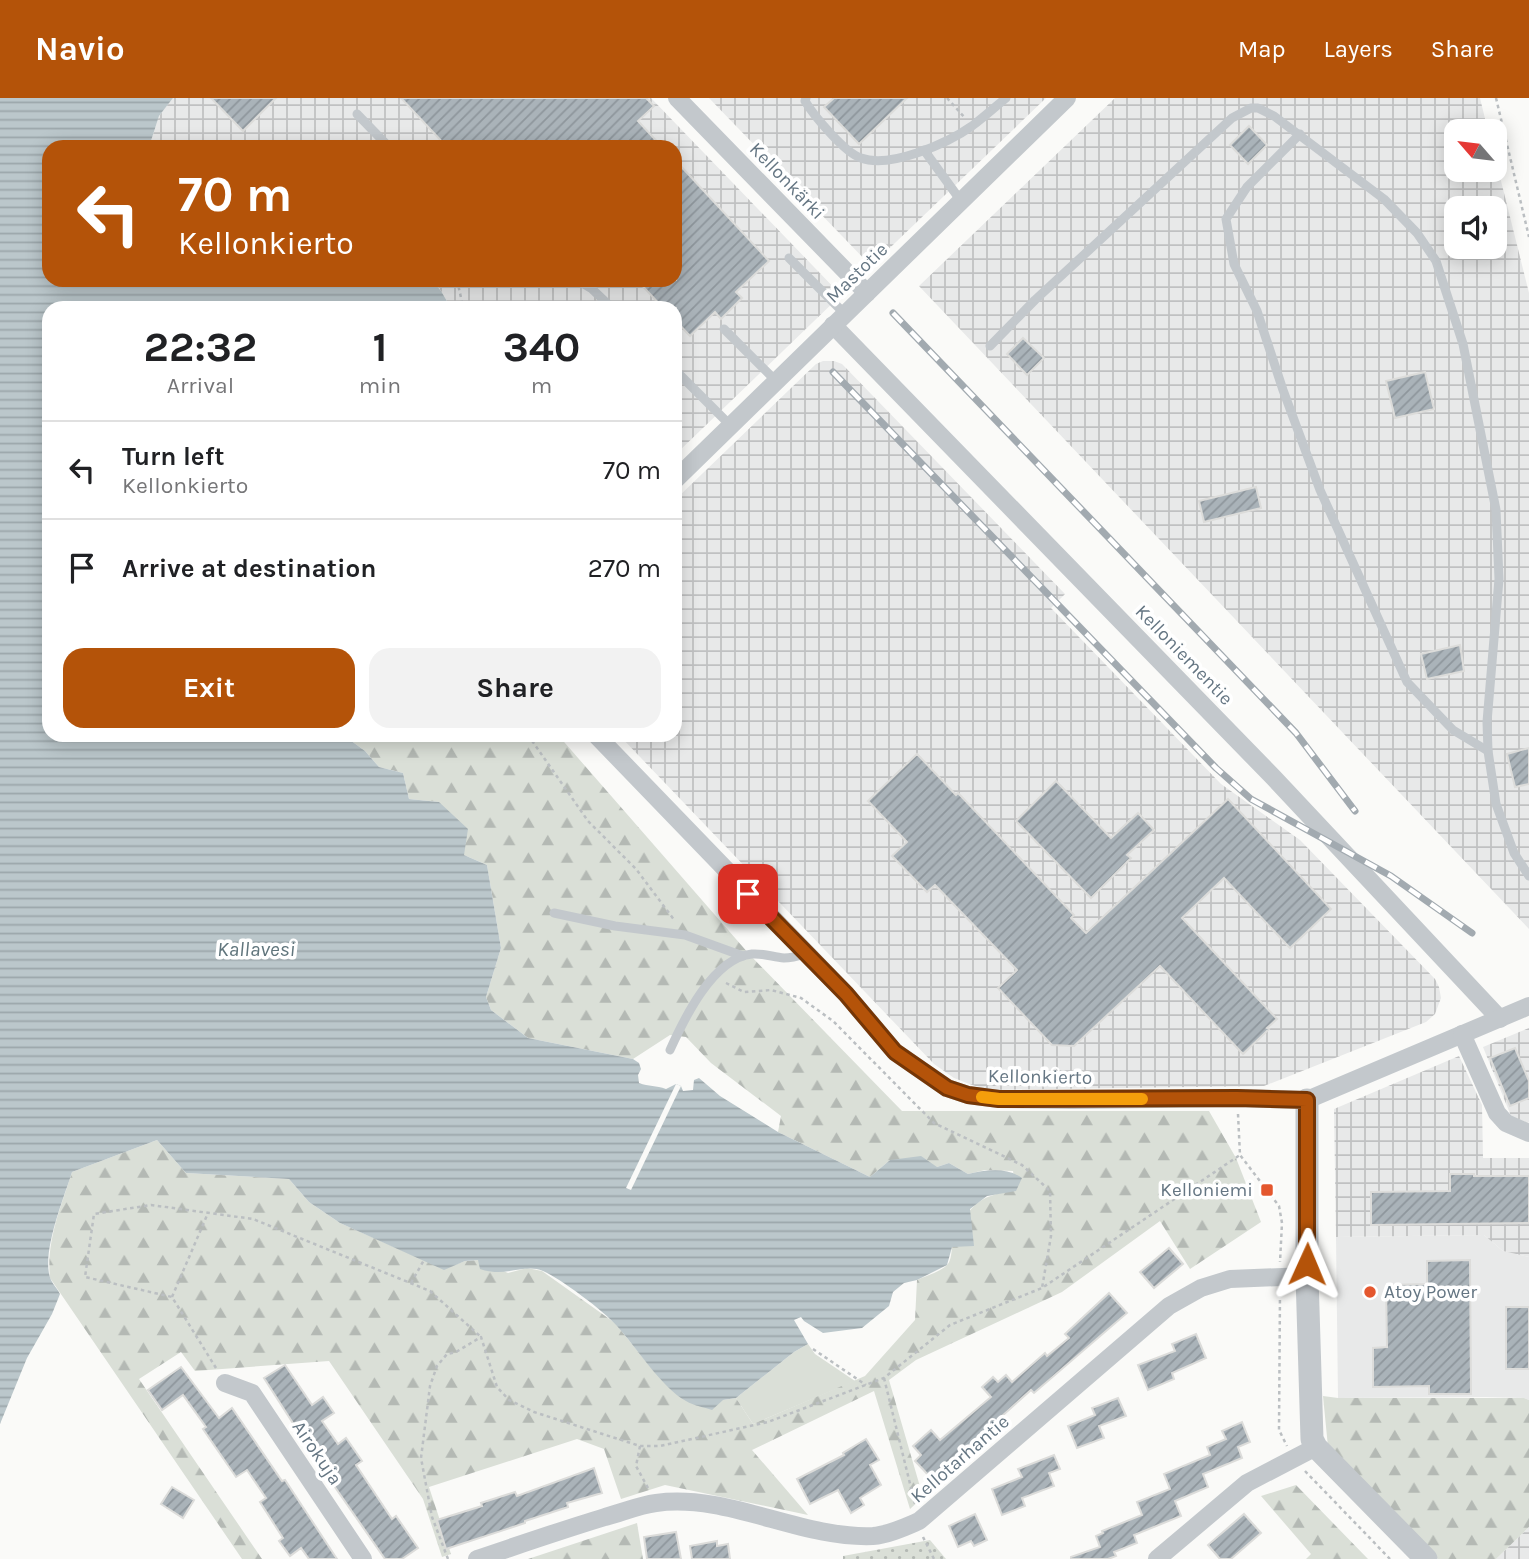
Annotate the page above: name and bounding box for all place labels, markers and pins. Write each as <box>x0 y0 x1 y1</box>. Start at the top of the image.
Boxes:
pin <box>718 864 778 924</box>
place label: Kelloniemi <box>1160 1179 1253 1201</box>
marker: Kelloniemi <box>1259 1182 1275 1198</box>
place label: Atoy Power <box>1384 1281 1477 1303</box>
marker: Atoy Power <box>1362 1284 1378 1300</box>

